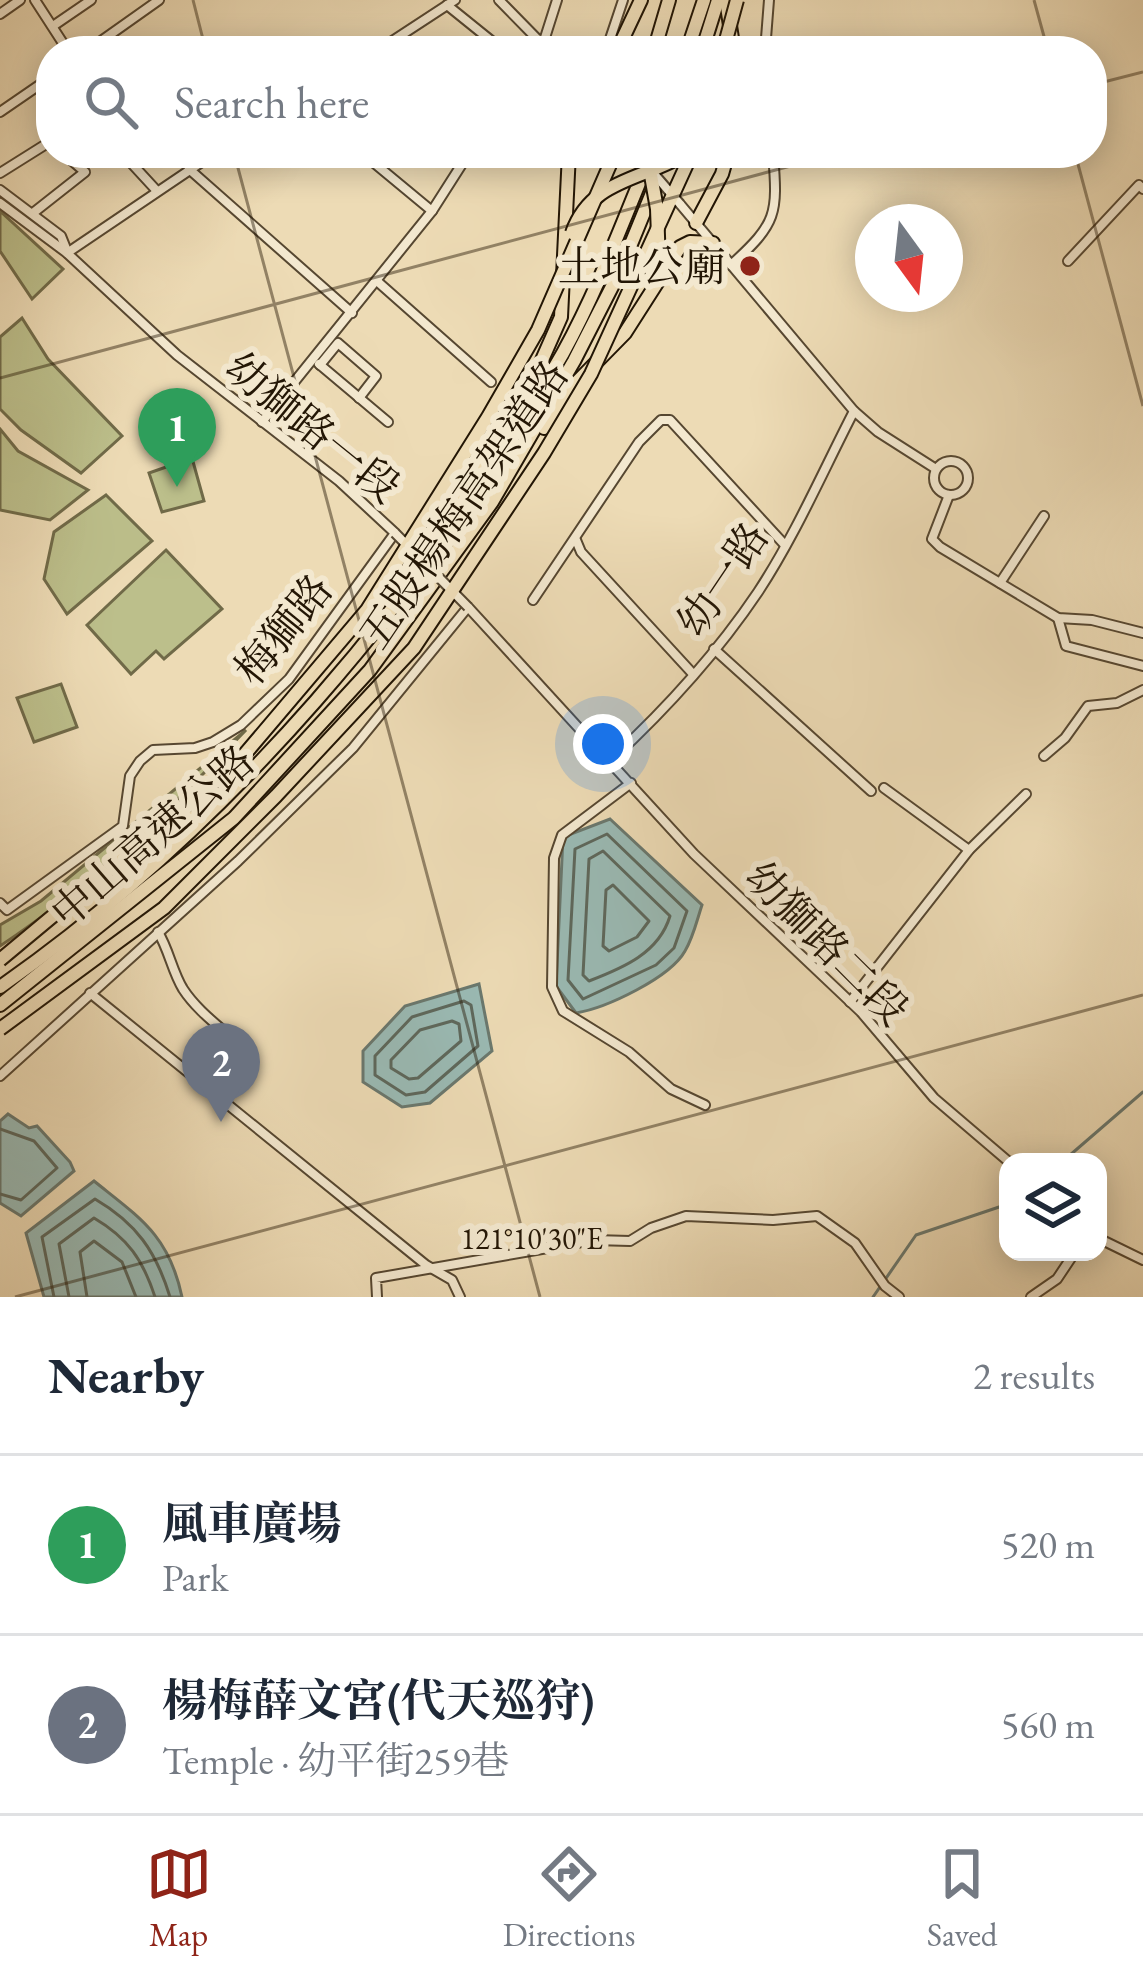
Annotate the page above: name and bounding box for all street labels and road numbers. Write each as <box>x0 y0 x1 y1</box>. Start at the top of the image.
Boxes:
street label: 幼獅路一段 <box>214 340 412 515</box>
street label: 五股楊梅高架道路 <box>347 350 580 659</box>
street label: 幼一路 <box>664 512 780 647</box>
street label: 梅獅路 <box>222 563 344 696</box>
street label: 中山高速公路 <box>39 733 265 940</box>
street label: 幼獅路二段 <box>733 850 920 1037</box>

